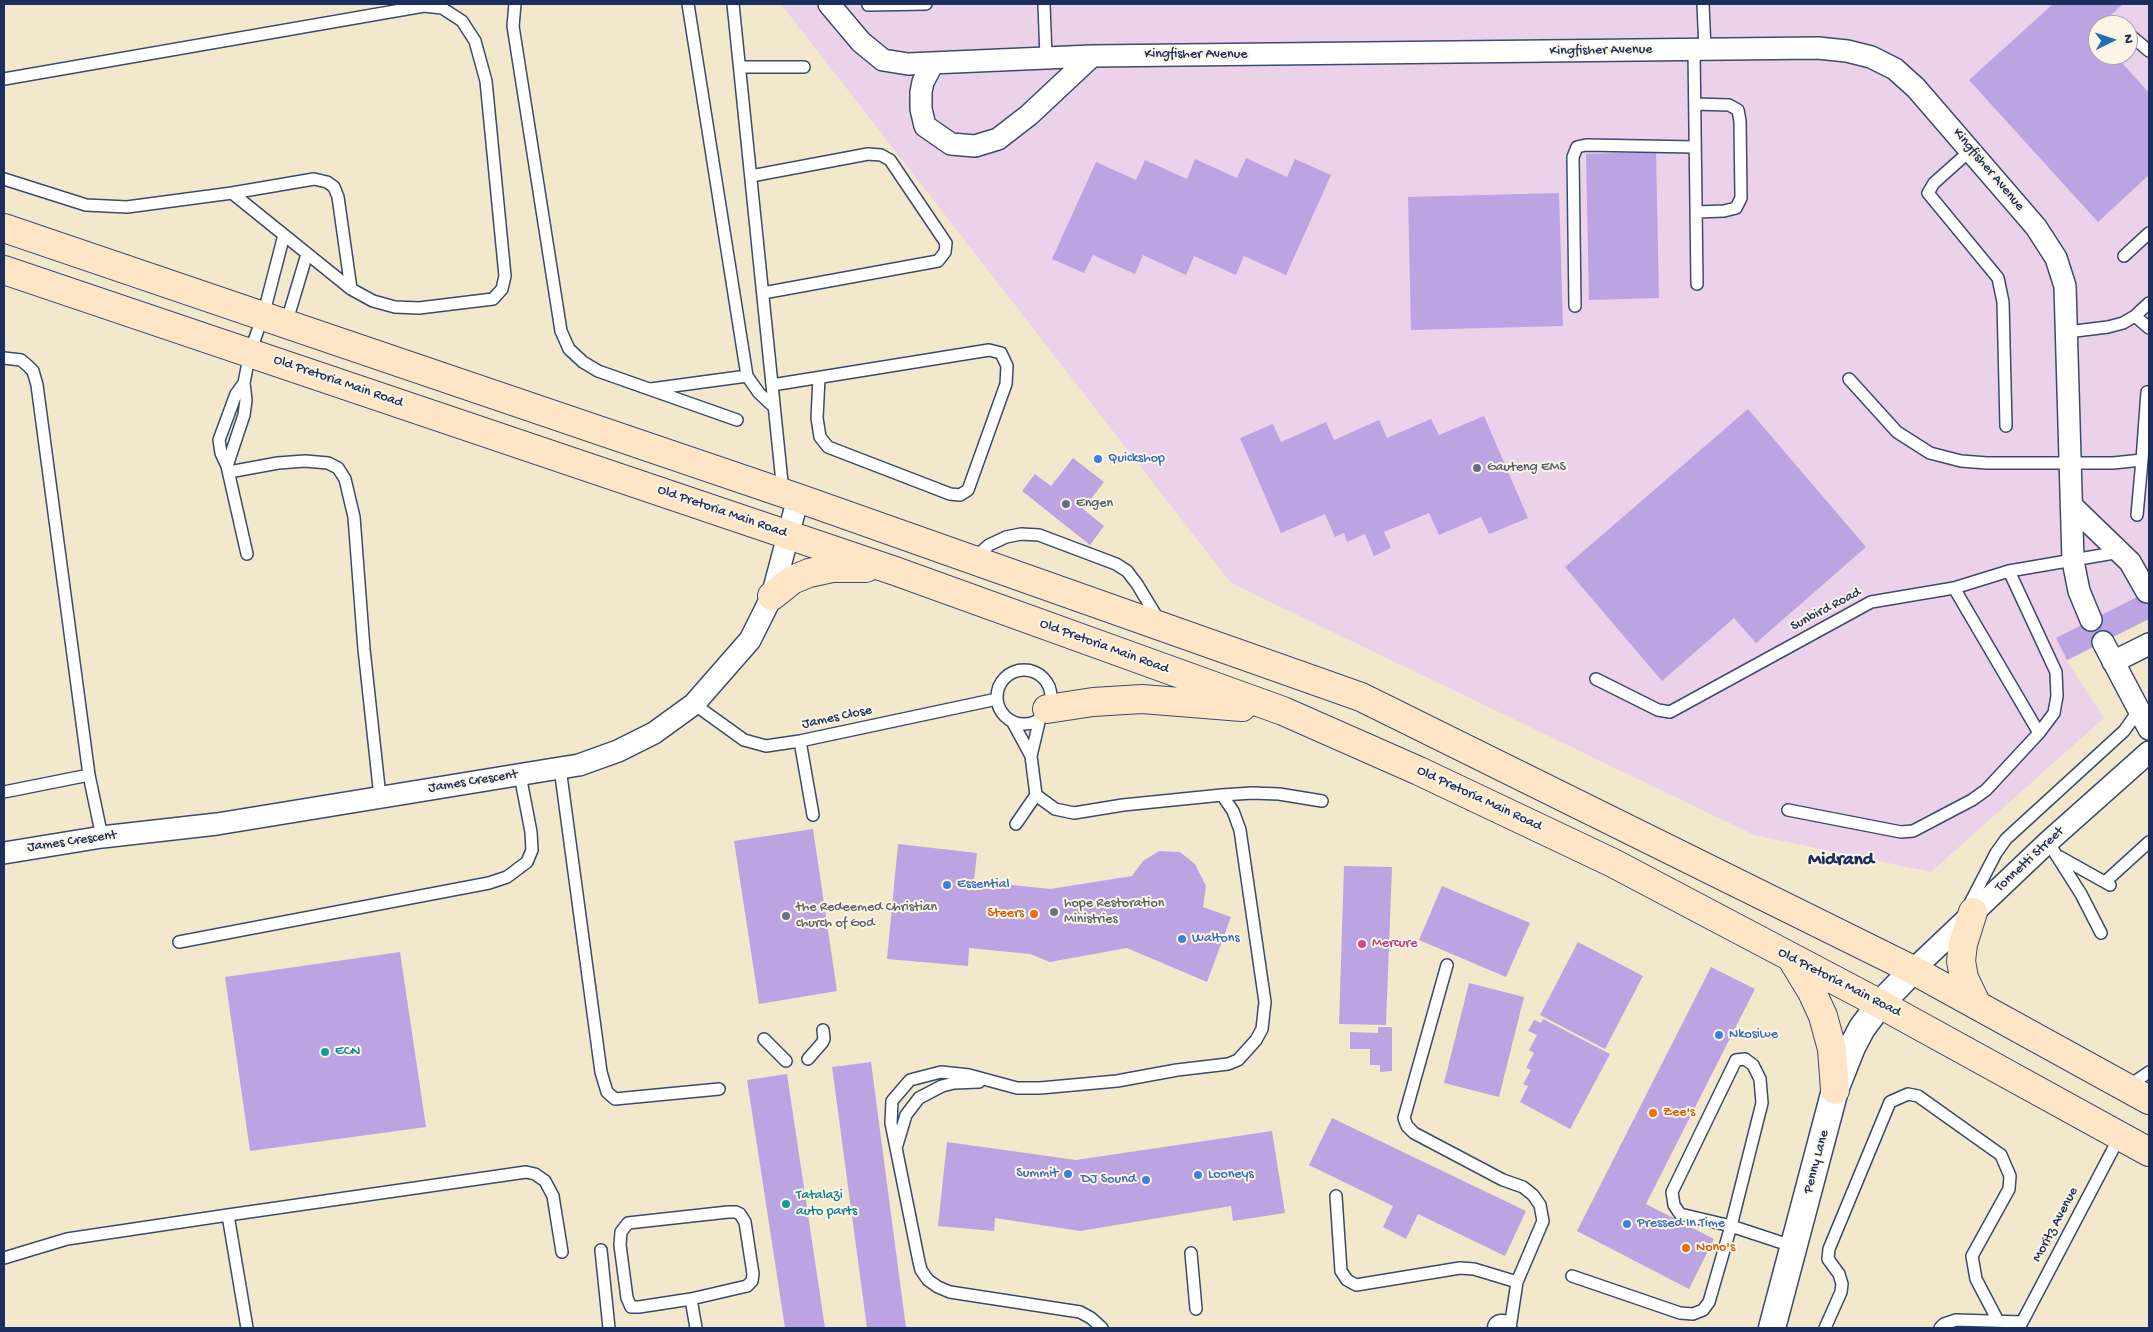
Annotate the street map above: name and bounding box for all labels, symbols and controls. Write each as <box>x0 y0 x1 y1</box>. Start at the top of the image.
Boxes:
north arrow <box>2088 15 2138 65</box>
text: N <box>2119 34 2136 44</box>
street label: Kingfisher Avenue <box>1549 42 1653 60</box>
street label: Kingfisher Avenue <box>1145 47 1247 63</box>
street label: Kingfisher Avenue <box>1948 125 2028 215</box>
street label: Old Pretoria Main Road <box>271 352 405 412</box>
place label: Quickshop <box>1108 451 1165 467</box>
marker: Quickshop <box>1092 453 1104 465</box>
place label: Gauteng EMS <box>1487 460 1566 476</box>
marker: Gauteng EMS <box>1471 462 1483 474</box>
street label: Old Pretoria Main Road <box>655 482 789 542</box>
place label: Engen <box>1076 496 1113 512</box>
marker: Engen <box>1060 498 1072 510</box>
street label: Sunbird Road <box>1788 584 1864 636</box>
street label: Old Pretoria Main Road <box>1037 616 1171 678</box>
street label: James Close <box>800 702 874 734</box>
street label: Old Pretoria Main Road <box>1414 763 1544 835</box>
street label: James Crescent <box>427 767 519 797</box>
street label: Tonnetti Street <box>1992 824 2068 896</box>
street label: James Crescent <box>26 827 118 857</box>
district label: Midrand <box>1808 850 1874 872</box>
place label: Essential <box>957 877 1010 893</box>
marker: Essential <box>941 879 953 891</box>
place label: hope Restoration Ministries <box>1064 896 1164 929</box>
place label: the Redeemed Christian church of God <box>796 900 937 932</box>
place label: Steers <box>987 906 1024 922</box>
marker: hope Restoration Ministries <box>1048 906 1060 918</box>
marker: Steers <box>1028 908 1040 920</box>
marker: the Redeemed Christian church of God <box>780 910 792 922</box>
place label: Waltons <box>1192 931 1240 947</box>
marker: Waltons <box>1176 933 1188 945</box>
place label: Mercure <box>1372 936 1417 952</box>
marker: Mercure <box>1356 938 1368 950</box>
street label: Old Pretoria Main Road <box>1775 945 1903 1021</box>
place label: Nkosiwe <box>1729 1027 1778 1043</box>
marker: Nkosiwe <box>1713 1029 1725 1041</box>
place label: ECN <box>335 1044 360 1060</box>
marker: ECN <box>319 1046 331 1058</box>
place label: Zee's <box>1663 1105 1695 1121</box>
marker: Zee's <box>1647 1107 1659 1119</box>
street label: Penny Lane <box>1800 1128 1834 1196</box>
place label: Summit <box>1016 1166 1058 1182</box>
place label: Looneys <box>1208 1167 1254 1183</box>
marker: Summit <box>1062 1168 1074 1180</box>
marker: Looneys <box>1192 1169 1204 1181</box>
place label: DJ Sound <box>1081 1172 1136 1188</box>
marker: DJ Sound <box>1140 1174 1152 1186</box>
street label: Moritz Avenue <box>2029 1185 2083 1265</box>
place label: Tatalazi auto parts <box>796 1188 857 1220</box>
marker: Tatalazi auto parts <box>780 1198 792 1210</box>
place label: Pressed In Time <box>1637 1216 1725 1232</box>
marker: Pressed In Time <box>1621 1218 1633 1230</box>
place label: Nono's <box>1696 1240 1735 1256</box>
marker: Nono's <box>1680 1242 1692 1254</box>

